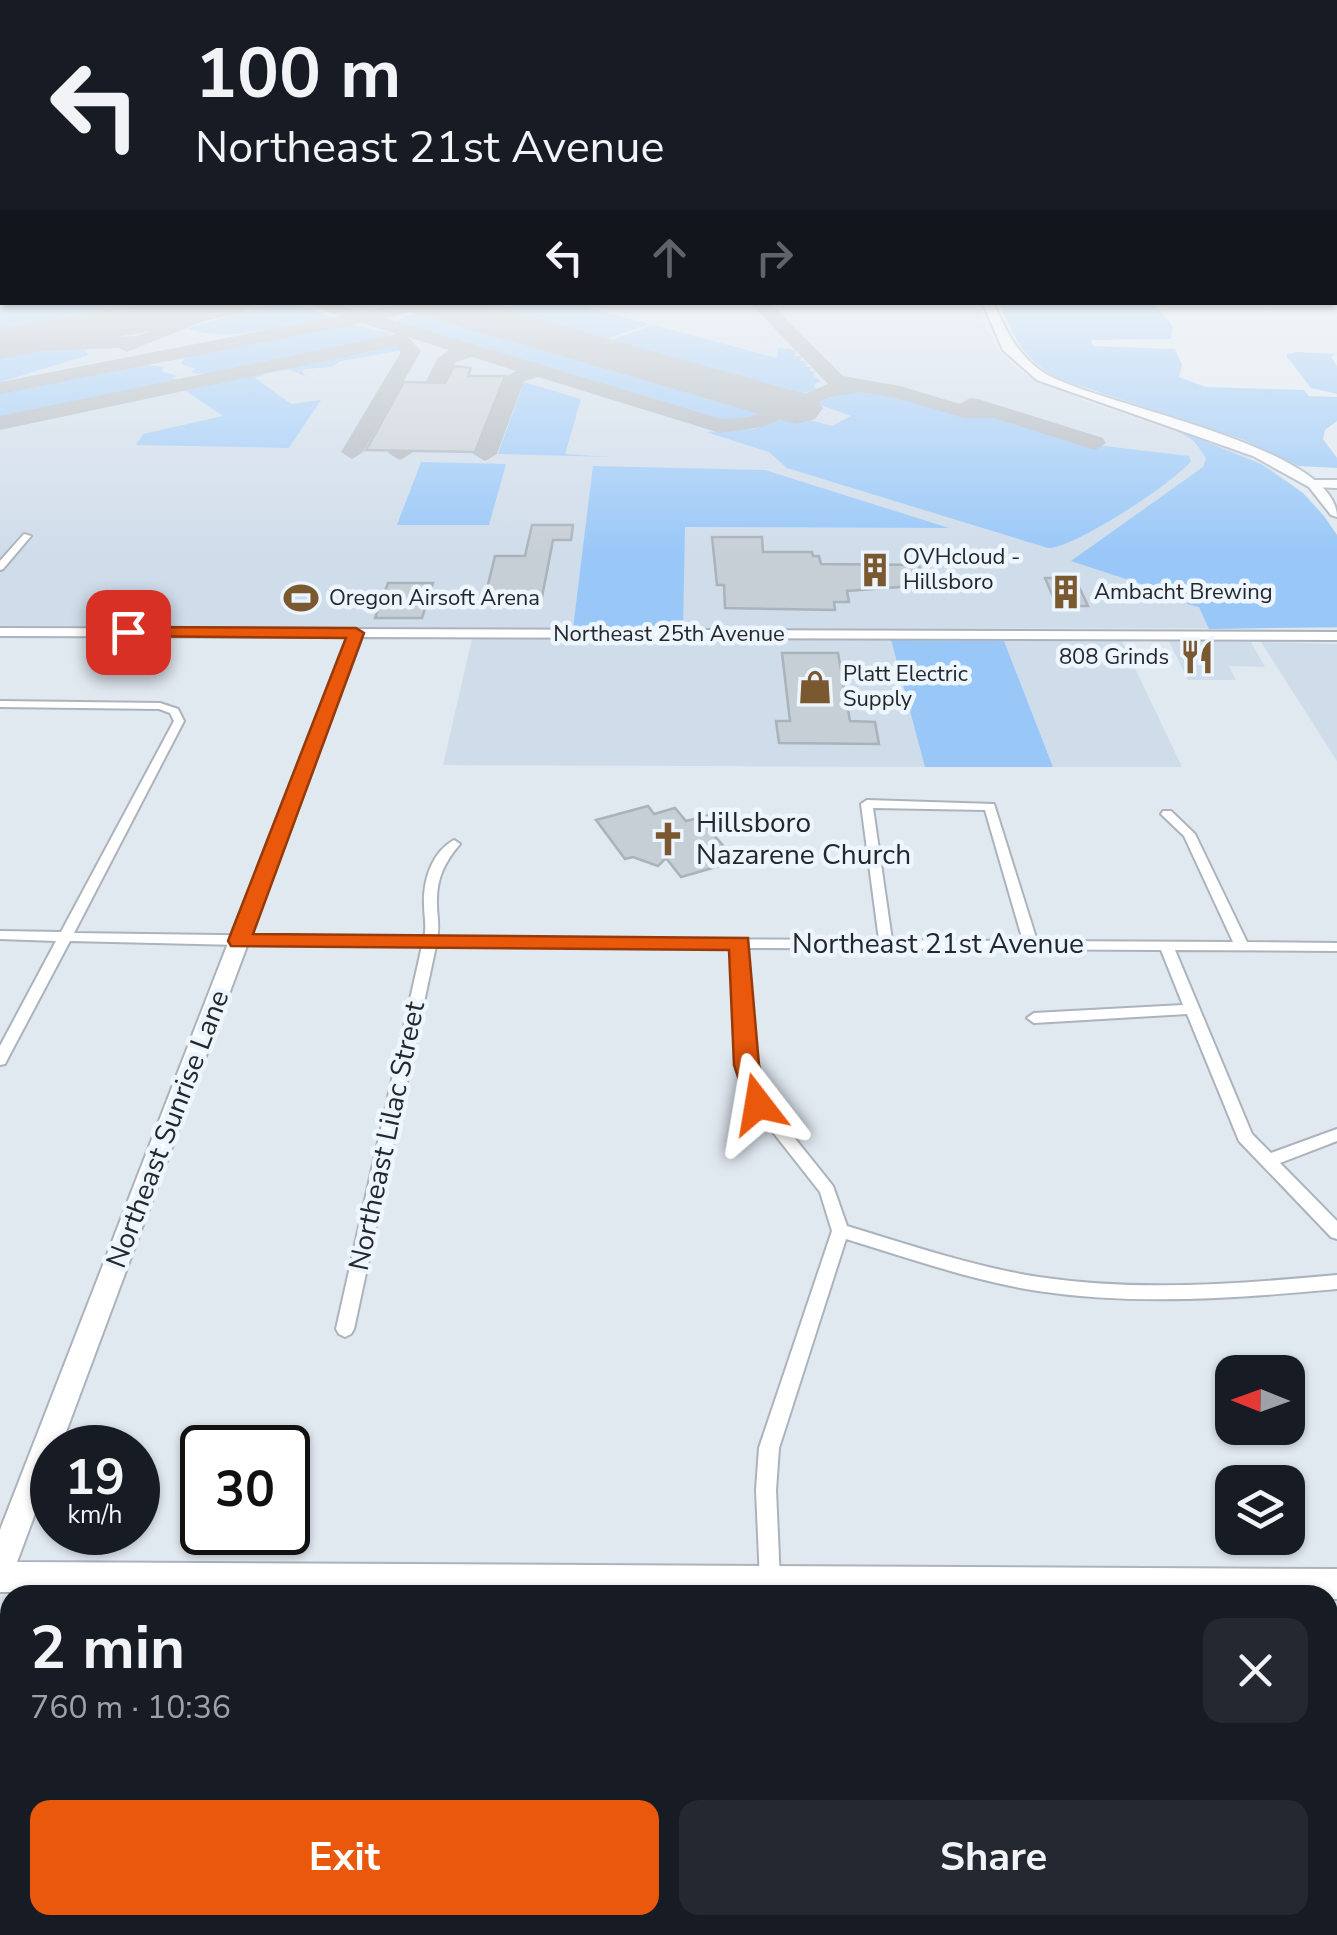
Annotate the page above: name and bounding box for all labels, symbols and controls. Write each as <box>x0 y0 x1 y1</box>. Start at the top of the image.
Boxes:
text: 100 m <box>195 26 401 122</box>
icon: left <box>30 40 160 170</box>
text: Northeast 21st Avenue <box>195 117 664 178</box>
icon: left <box>537 230 592 285</box>
icon: ahead <box>642 230 697 285</box>
icon: right <box>747 230 802 285</box>
place label: OVHcloud - Hillsboro <box>903 542 1020 597</box>
building icon: OVHcloud - Hillsboro <box>856 551 894 589</box>
building icon: Ambacht Brewing <box>1047 573 1085 611</box>
place label: Ambacht Brewing <box>1094 577 1273 607</box>
sports icon: Oregon Airsoft Arena <box>282 579 320 617</box>
place label: Oregon Airsoft Arena <box>329 583 540 613</box>
pin <box>86 590 171 675</box>
icon: arrive <box>101 605 156 660</box>
street label: Northeast 25th Avenue <box>553 619 785 649</box>
restaurant icon: 808 Grinds <box>1178 638 1216 676</box>
place label: 808 Grinds <box>1059 642 1169 672</box>
place label: Platt Electric Supply <box>843 659 968 714</box>
shop icon: Platt Electric Supply <box>796 668 834 706</box>
place label: Hillsboro Nazarene Church <box>696 804 911 874</box>
church icon: Hillsboro Nazarene Church <box>649 820 687 858</box>
street label: Northeast 21st Avenue <box>792 925 1084 963</box>
street label: Northeast Sunrise Lane <box>97 985 239 1273</box>
street label: Northeast Lilac Street <box>340 998 434 1274</box>
position arrow <box>706 1052 810 1156</box>
north arrow <box>1215 1355 1305 1445</box>
map controls <box>1215 1355 1305 1555</box>
speed limit sign: 30 <box>180 1425 310 1555</box>
text: 19 <box>65 1443 125 1512</box>
button: layers <box>1215 1465 1305 1555</box>
text: km/h <box>67 1498 123 1532</box>
text: 2 min <box>30 1607 185 1689</box>
button: close <box>1203 1618 1308 1723</box>
text: 760 m · 10:36 <box>30 1686 231 1729</box>
button: Exit <box>30 1800 659 1915</box>
button: Share <box>679 1800 1308 1915</box>

